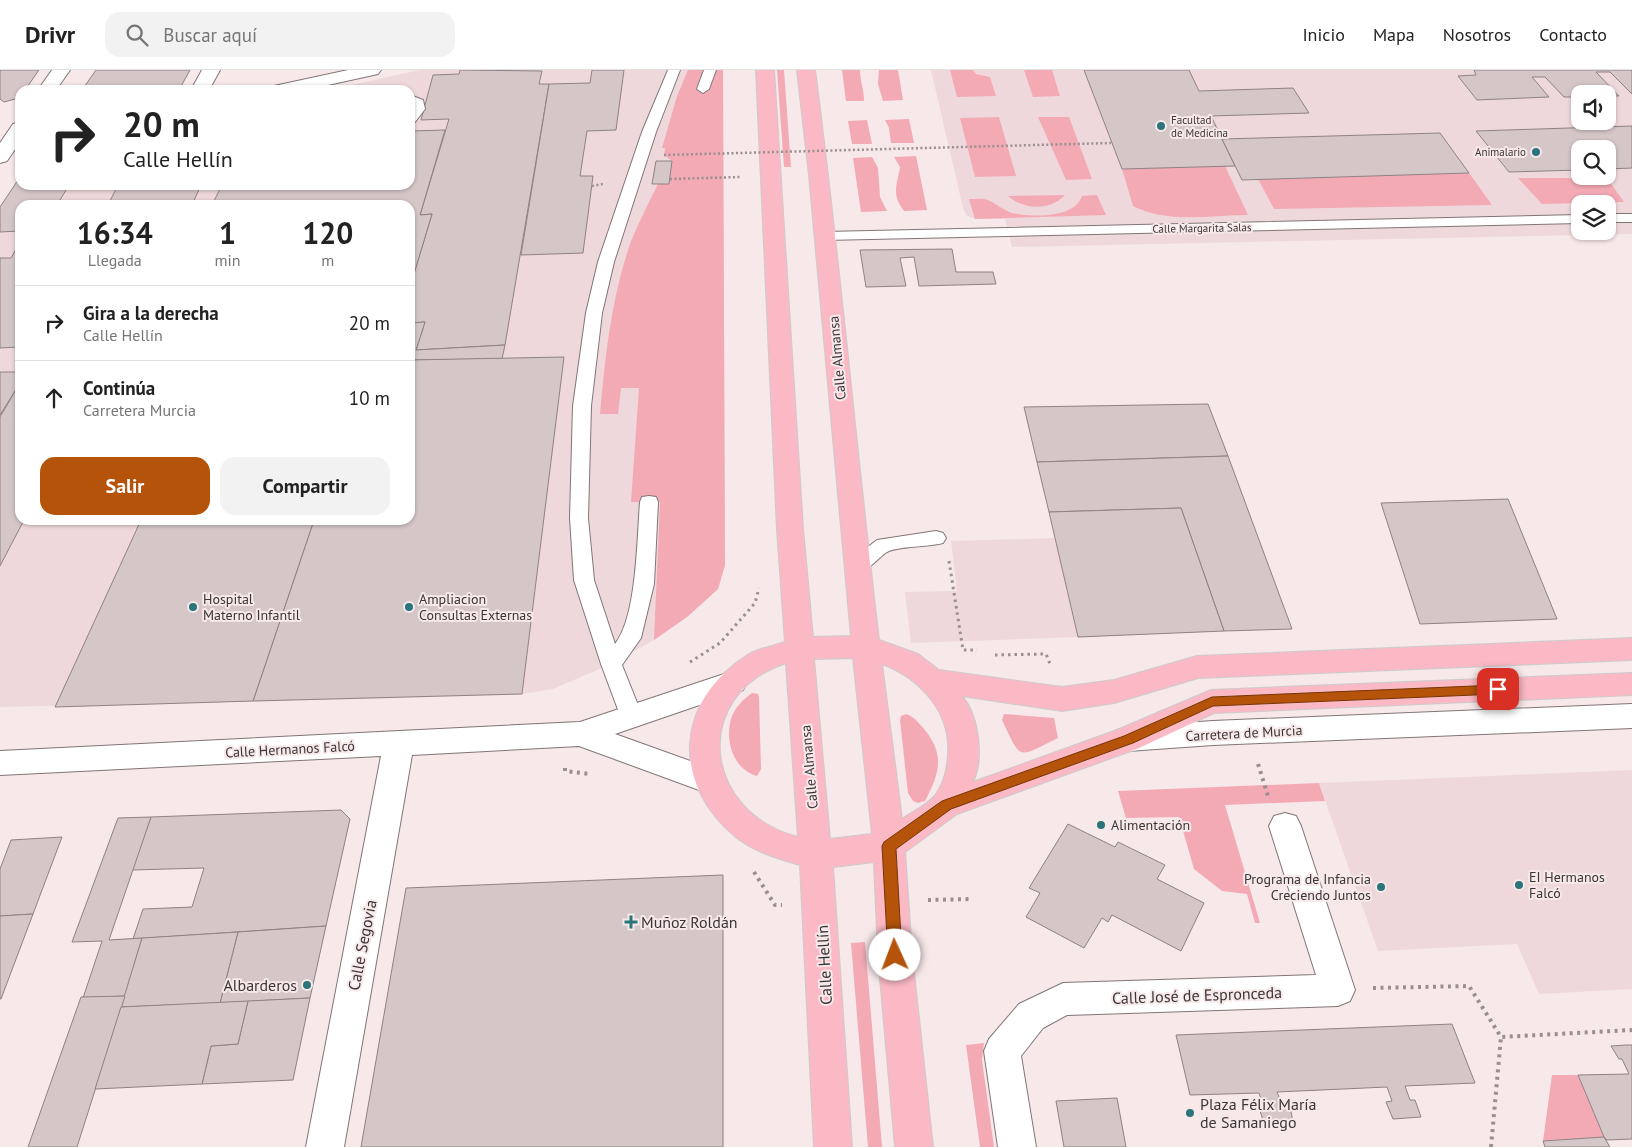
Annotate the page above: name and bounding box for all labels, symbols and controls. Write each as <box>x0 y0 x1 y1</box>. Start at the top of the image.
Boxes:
search box <box>105 12 455 57</box>
text: Drivr <box>25 19 75 50</box>
icon: search <box>123 21 151 49</box>
text: Buscar aquí <box>163 23 257 47</box>
text: Inicio <box>1302 23 1345 46</box>
text: Mapa <box>1373 23 1415 46</box>
text: Nosotros <box>1443 23 1511 46</box>
text: Contacto <box>1539 23 1607 46</box>
map controls <box>1571 85 1616 240</box>
button: sound <box>1571 85 1616 130</box>
text: 20 m <box>123 101 200 147</box>
icon: right <box>40 105 105 170</box>
place label: Facultad de Medicina <box>1171 113 1228 140</box>
marker: Facultad de Medicina <box>1155 120 1167 132</box>
button: search <box>1571 140 1616 185</box>
text: Calle Hellín <box>123 145 233 173</box>
place label: Animalario <box>1475 145 1526 159</box>
marker: Animalario <box>1530 146 1542 158</box>
button: layers <box>1571 195 1616 240</box>
text: 16:34 <box>77 213 153 252</box>
text: 1 <box>219 213 236 252</box>
text: 120 <box>302 213 353 252</box>
street label: Calle Margarita Salas <box>1152 220 1252 236</box>
text: Llegada <box>88 250 142 270</box>
text: min <box>215 250 241 270</box>
text: m <box>321 250 334 270</box>
text: Gira a la derecha <box>83 301 219 325</box>
icon: right <box>40 309 68 337</box>
text: 20 m <box>349 311 390 335</box>
street label: Calle Almansa <box>824 315 850 401</box>
text: Calle Hellín <box>83 325 163 345</box>
text: Continúa <box>83 376 155 400</box>
icon: ahead <box>40 384 68 412</box>
text: 10 m <box>349 386 390 410</box>
text: Carretera Murcia <box>83 400 196 420</box>
button: Salir <box>40 457 210 515</box>
button: Compartir <box>220 457 390 515</box>
place label: Hospital Materno Infantil <box>203 590 300 624</box>
place label: Ampliacion Consultas Externas <box>419 590 532 624</box>
marker: Hospital Materno Infantil <box>187 601 199 613</box>
marker: Ampliacion Consultas Externas <box>403 601 415 613</box>
pin <box>1477 668 1519 710</box>
icon: arrive <box>1484 675 1512 703</box>
street label: Carretera de Murcia <box>1185 721 1303 745</box>
street label: Calle Almansa <box>796 724 822 810</box>
street label: Calle Hermanos Falcó <box>225 737 355 761</box>
place label: Alimentación <box>1111 816 1190 834</box>
marker: Alimentación <box>1095 819 1107 831</box>
place label: EI Hermanos Falcó <box>1529 868 1605 902</box>
place label: Programa de Infancia Creciendo Juntos <box>1244 870 1371 904</box>
marker: EI Hermanos Falcó <box>1513 879 1525 891</box>
marker: Programa de Infancia Creciendo Juntos <box>1375 881 1387 893</box>
street label: Calle Segovia <box>343 898 381 992</box>
place label: Muñoz Roldán <box>641 912 738 932</box>
marker: Muñoz Roldán <box>625 916 637 928</box>
street label: Calle Hellín <box>812 925 836 1005</box>
position arrow <box>868 928 920 980</box>
place label: Albarderos <box>223 975 297 995</box>
marker: Albarderos <box>301 979 313 991</box>
street label: Calle José de Espronceda <box>1112 982 1282 1008</box>
place label: Plaza Félix María de Samaniego <box>1200 1094 1317 1132</box>
marker: Plaza Félix María de Samaniego <box>1184 1107 1196 1119</box>

